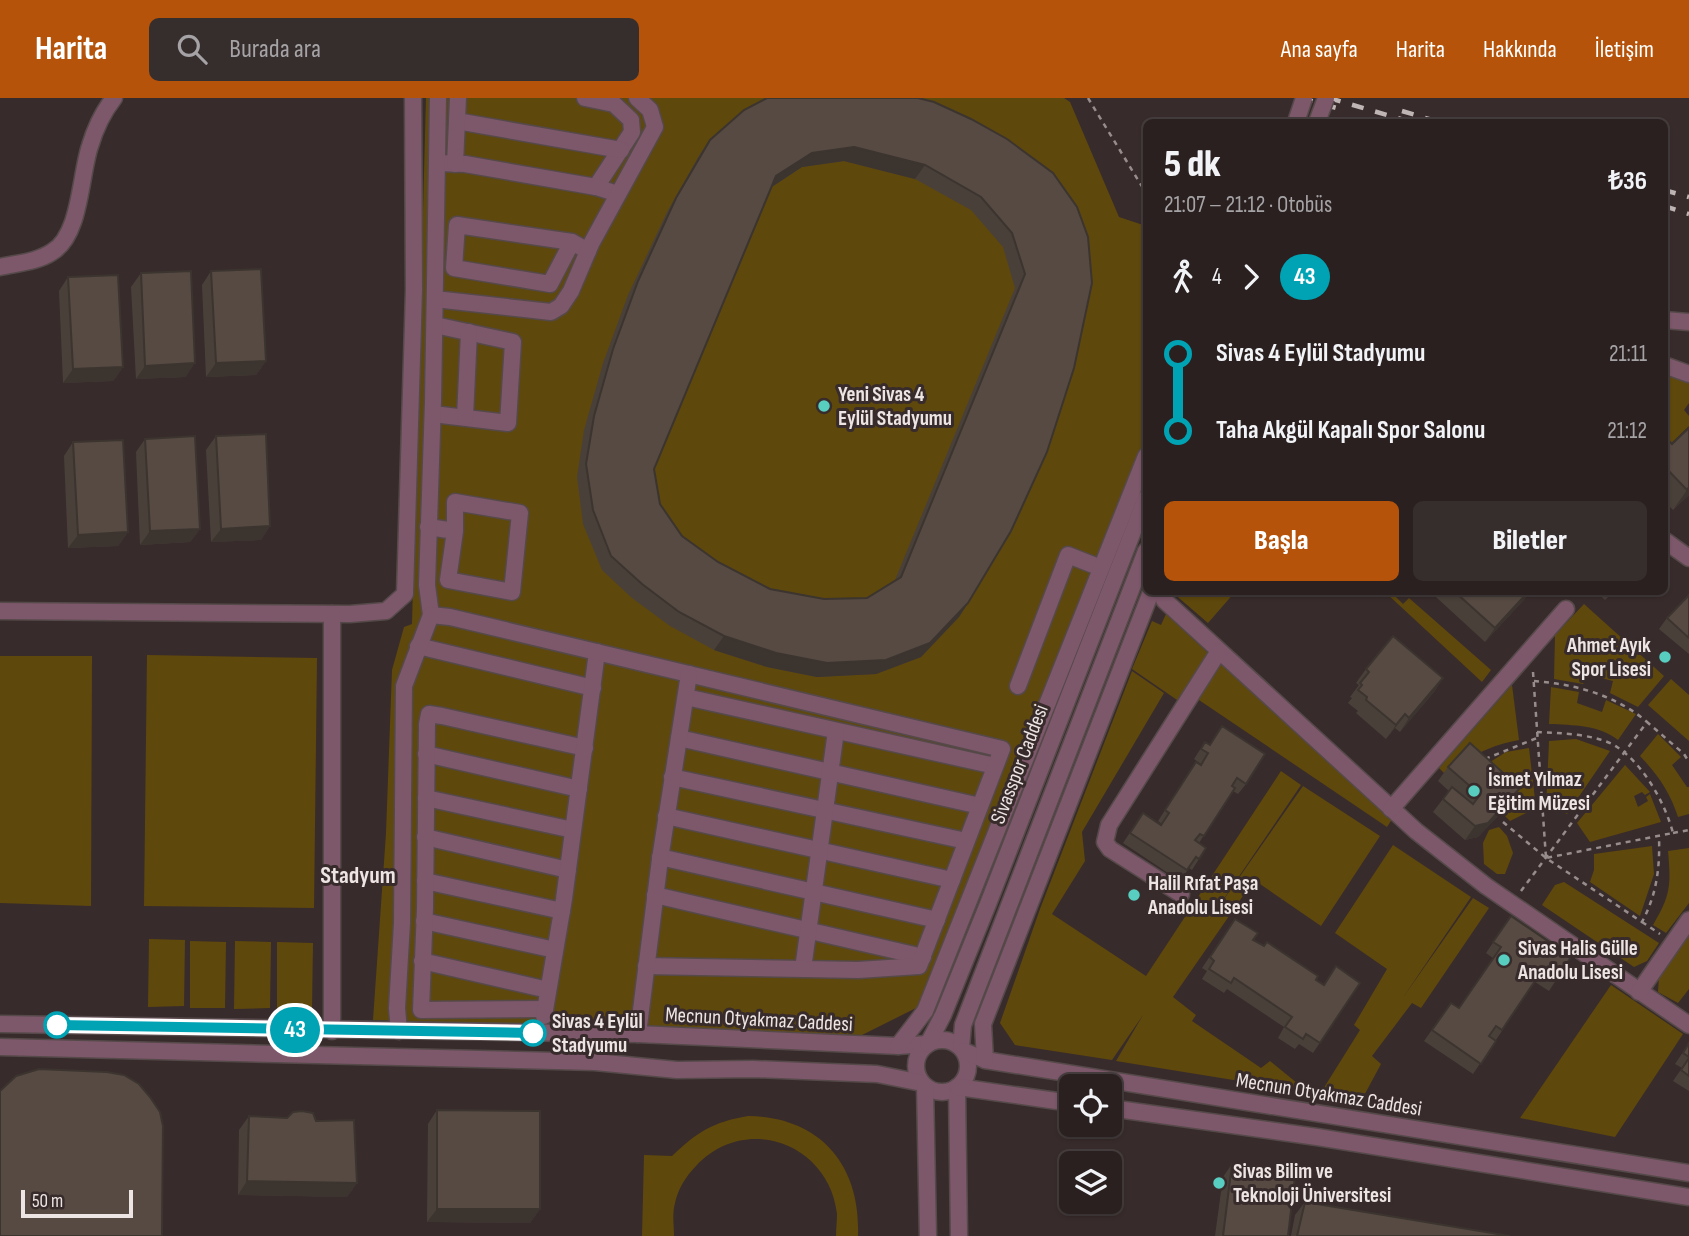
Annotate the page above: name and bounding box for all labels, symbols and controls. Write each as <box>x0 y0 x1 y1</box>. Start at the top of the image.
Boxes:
search box <box>149 18 639 81</box>
text: Harita <box>35 29 107 69</box>
icon: search <box>173 30 211 68</box>
text: Burada ara <box>229 34 321 65</box>
text: Ana sayfa <box>1281 35 1358 64</box>
text: Harita <box>1396 35 1445 64</box>
text: Hakkında <box>1483 35 1557 64</box>
text: İletişim <box>1595 35 1654 64</box>
text: 5 dk <box>1164 142 1221 187</box>
text: ₺36 <box>1608 166 1647 197</box>
text: 21:07 – 21:12 · Otobüs <box>1164 191 1332 219</box>
icon: walk <box>1164 258 1202 296</box>
icon: forward <box>1232 258 1270 296</box>
text: 43 <box>1294 262 1316 291</box>
text: 4 <box>1212 263 1222 291</box>
text: Sivas 4 Eylül Stadyumu <box>1216 338 1425 369</box>
text: 21:11 <box>1609 340 1647 368</box>
place label: Yeni Sivas 4 Eylül Stadyumu <box>838 382 952 431</box>
marker: Yeni Sivas 4 Eylül Stadyumu <box>816 398 832 414</box>
text: Taha Akgül Kapalı Spor Salonu <box>1216 415 1485 446</box>
text: 21:12 <box>1607 417 1647 445</box>
button: Başla <box>1164 501 1399 581</box>
button: Biletler <box>1413 501 1647 581</box>
place label: Ahmet Ayık Spor Lisesi <box>1566 633 1651 682</box>
marker: Ahmet Ayık Spor Lisesi <box>1657 649 1673 665</box>
street label: Sivasspor Caddesi <box>985 701 1054 827</box>
place label: İsmet Yılmaz Eğitim Müzesi <box>1488 767 1590 816</box>
marker: İsmet Yılmaz Eğitim Müzesi <box>1466 783 1482 799</box>
district label: Stadyum <box>320 861 396 890</box>
place label: Halil Rıfat Paşa Anadolu Lisesi <box>1147 871 1258 920</box>
marker: Halil Rıfat Paşa Anadolu Lisesi <box>1126 887 1142 903</box>
place label: Sivas Halis Gülle Anadolu Lisesi <box>1517 936 1638 985</box>
marker: Sivas Halis Gülle Anadolu Lisesi <box>1496 952 1512 968</box>
street label: Mecnun Otyakmaz Caddesi <box>665 1002 853 1037</box>
line badge: 43 <box>264 1007 326 1053</box>
place label: Sivas 4 Eylül Stadyumu <box>552 1009 643 1058</box>
unlabelled marker <box>44 1012 70 1038</box>
text: 43 <box>284 1015 306 1044</box>
marker: Sivas 4 Eylül Stadyumu <box>520 1020 546 1046</box>
street label: Mecnun Otyakmaz Caddesi <box>1234 1067 1424 1122</box>
map controls <box>1059 1074 1122 1214</box>
button: locate <box>1059 1074 1122 1137</box>
button: layers <box>1059 1151 1122 1214</box>
place label: Sivas Bilim ve Teknoloji Üniversitesi <box>1233 1159 1391 1208</box>
marker: Sivas Bilim ve Teknoloji Üniversitesi <box>1211 1175 1227 1191</box>
scale bar <box>21 1187 133 1219</box>
text: 50 m <box>32 1190 63 1213</box>

